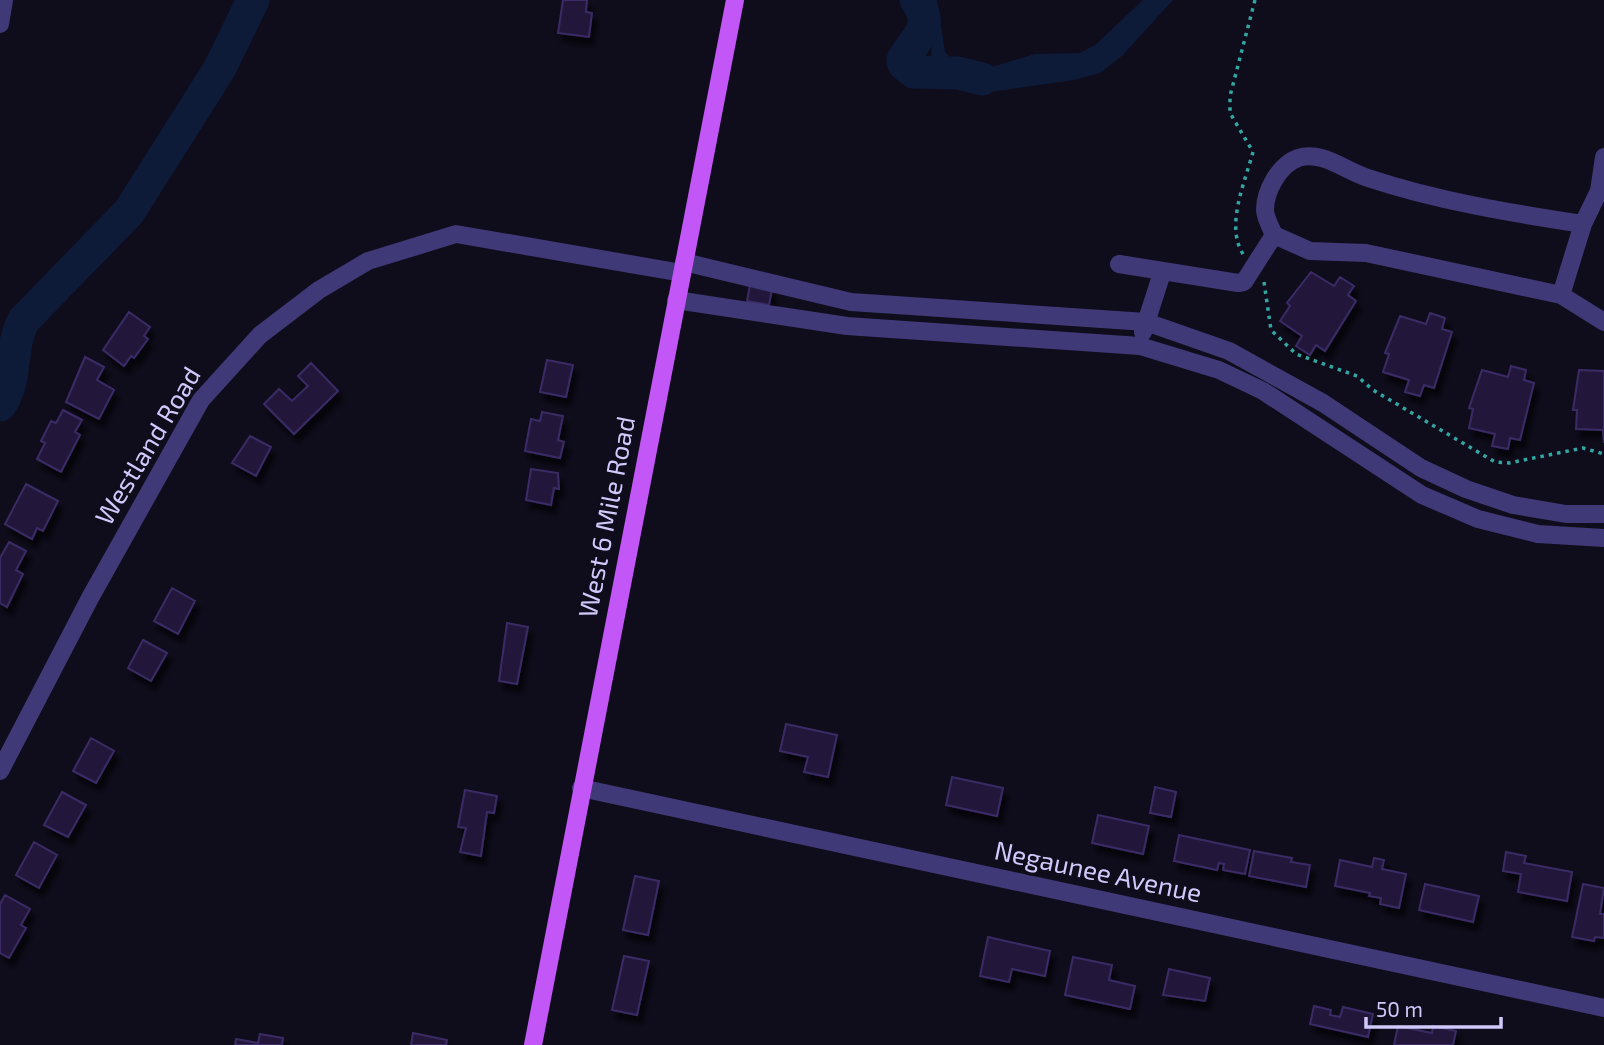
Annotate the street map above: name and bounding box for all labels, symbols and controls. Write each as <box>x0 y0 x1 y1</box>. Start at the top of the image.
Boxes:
street label: Westland Road <box>87 361 206 530</box>
street label: West 6 Mile Road <box>571 413 640 620</box>
street label: Negaunee Avenue <box>992 833 1205 908</box>
scale bar <box>1366 986 1501 1030</box>
text: 50 m <box>1376 996 1423 1021</box>

